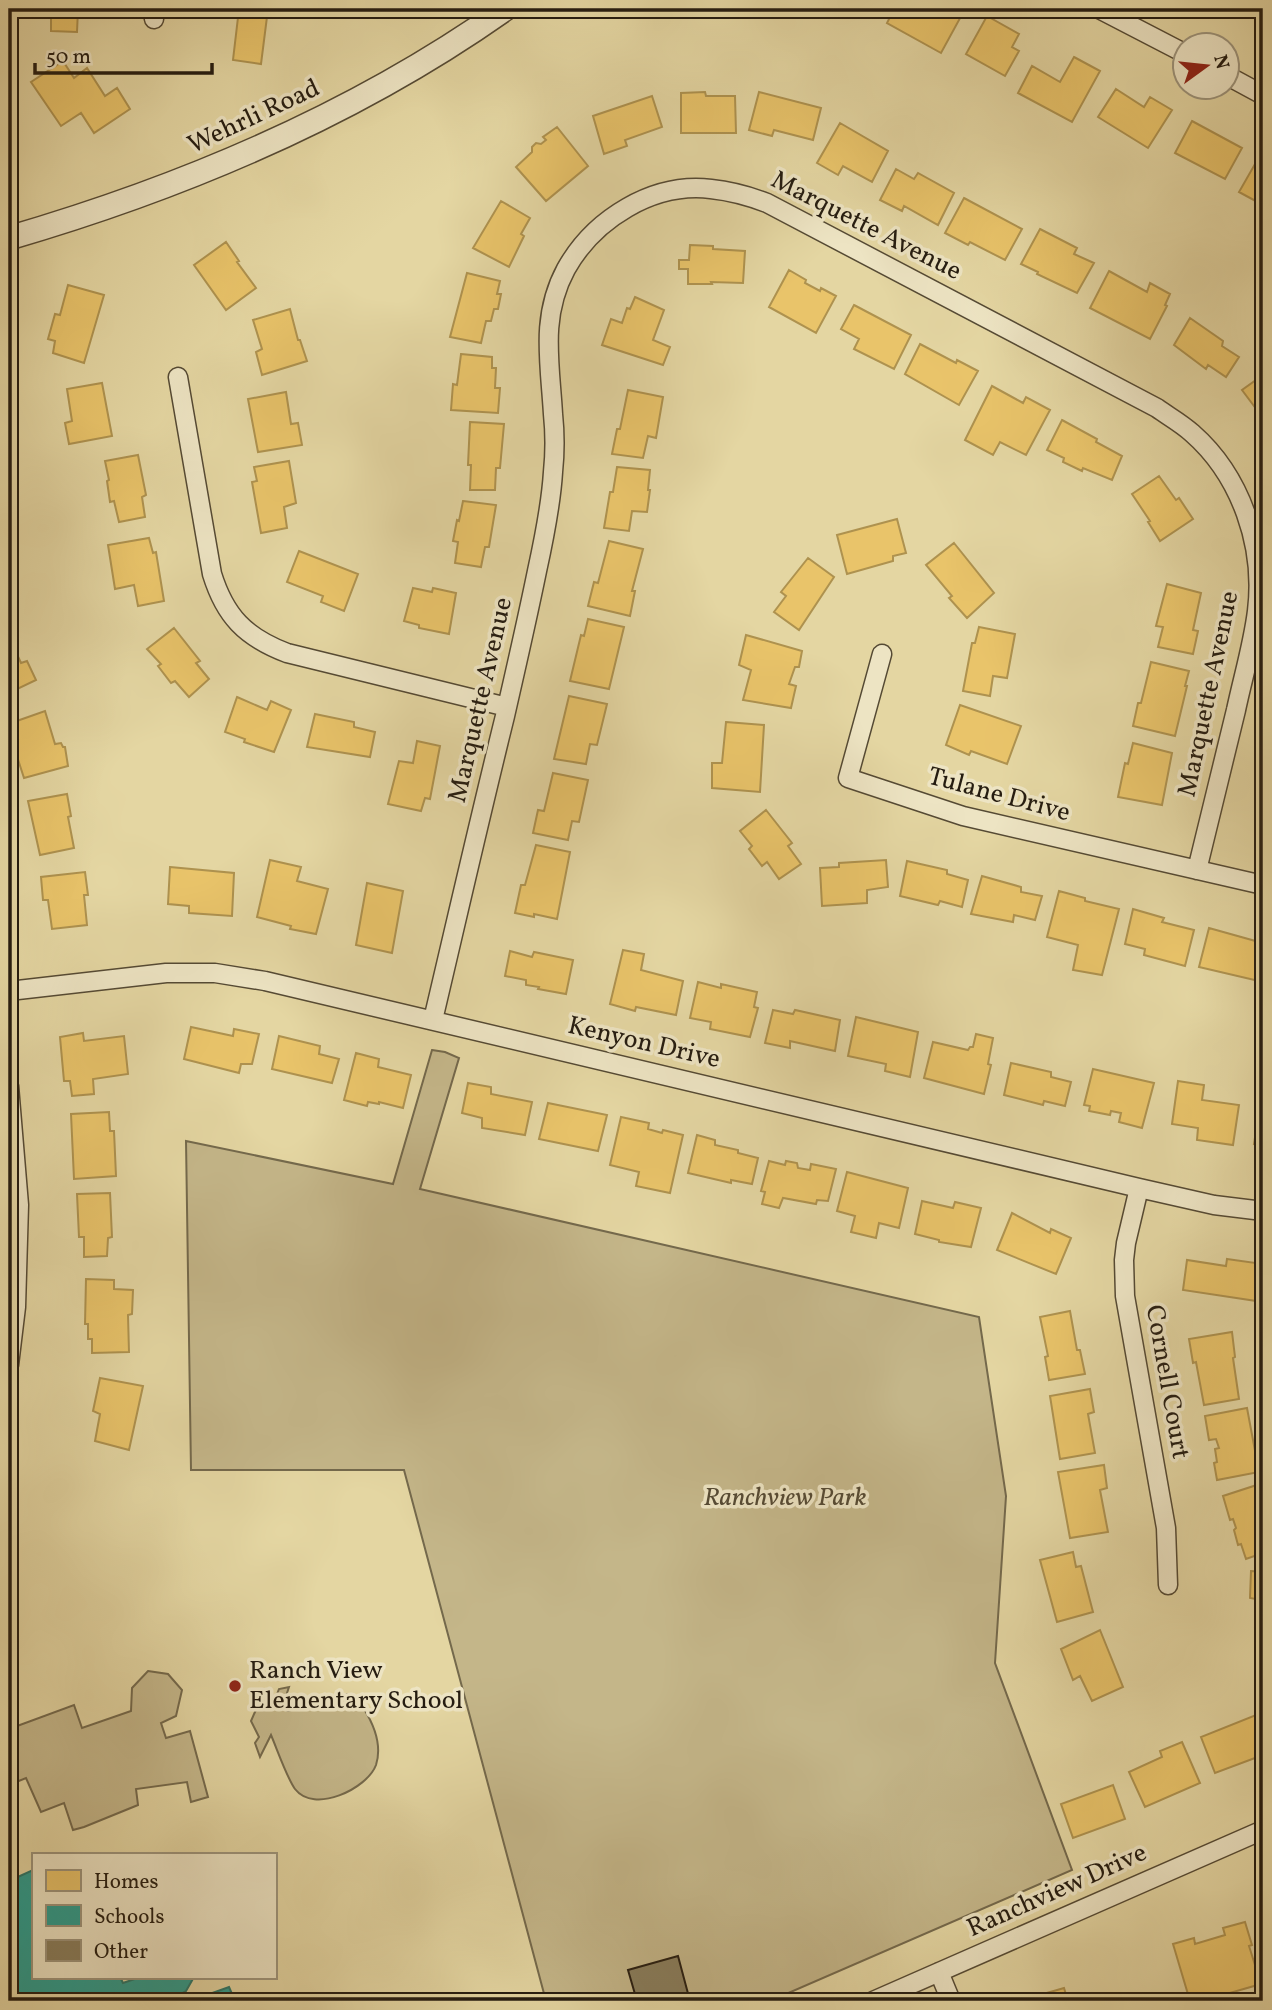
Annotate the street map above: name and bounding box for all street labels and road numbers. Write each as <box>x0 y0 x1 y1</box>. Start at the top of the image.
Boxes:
street label: Wehrli Road <box>182 71 326 163</box>
street label: Marquette Avenue <box>764 162 968 290</box>
street label: Marquette Avenue <box>1170 588 1248 800</box>
street label: Marquette Avenue <box>440 594 522 806</box>
street label: Tulane Drive <box>924 759 1074 831</box>
street label: Kenyon Drive <box>564 1008 724 1078</box>
street label: Cornell Court <box>1136 1302 1198 1462</box>
street label: Ranchview Drive <box>961 1835 1153 1947</box>

